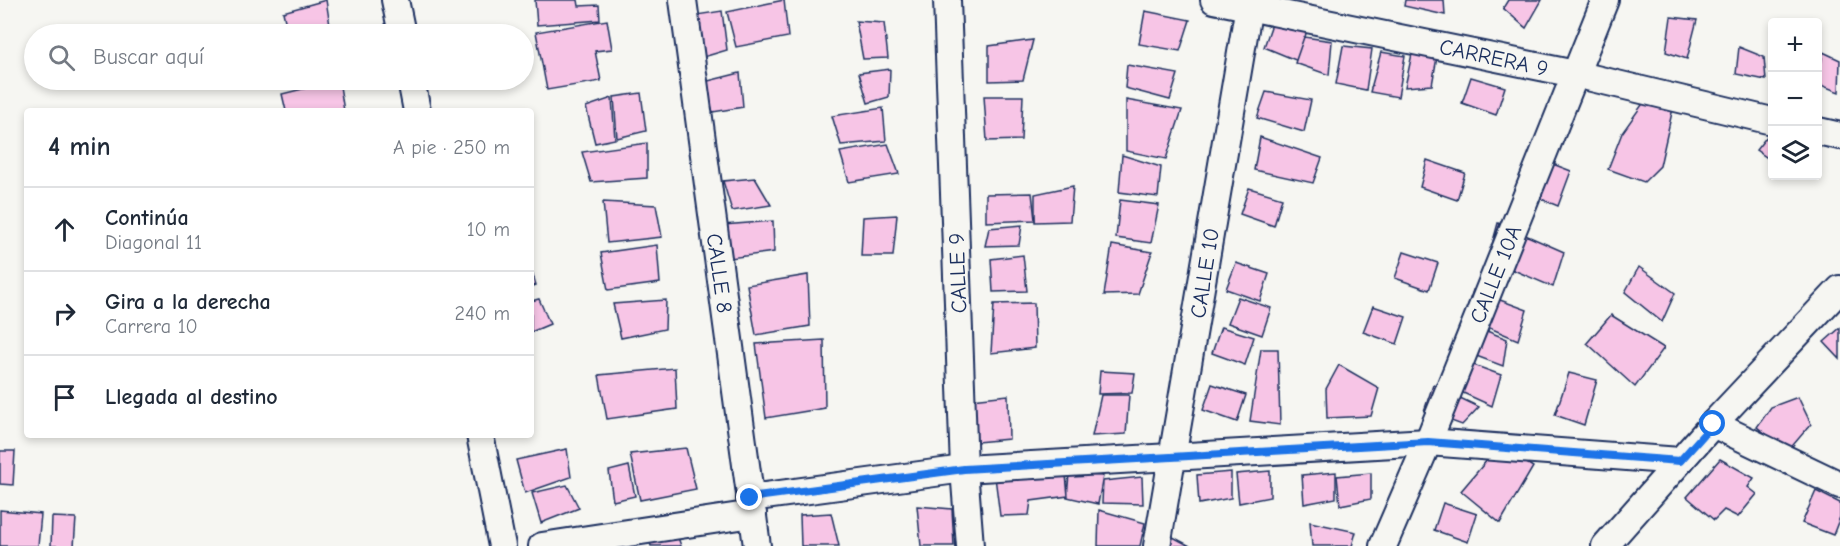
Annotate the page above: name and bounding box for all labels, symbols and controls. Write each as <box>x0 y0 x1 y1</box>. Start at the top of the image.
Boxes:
map controls <box>1768 18 1822 180</box>
button: + <box>1768 18 1822 72</box>
search box <box>24 24 534 90</box>
street label: CARRERA 9 <box>1437 34 1551 82</box>
icon: search <box>45 41 78 74</box>
text: Buscar aquí <box>93 44 204 70</box>
button: − <box>1768 72 1822 126</box>
button: layers <box>1768 126 1822 180</box>
text: 4 min <box>48 132 111 162</box>
text: A pie · 250 m <box>393 136 510 159</box>
text: Continúa <box>105 205 189 231</box>
icon: ahead <box>48 213 81 246</box>
text: 10 m <box>467 218 510 241</box>
street label: CALLE 10A <box>1464 221 1528 327</box>
street label: CALLE 10 <box>1185 226 1225 320</box>
text: Diagonal 11 <box>105 231 202 254</box>
street label: CALLE 8 <box>701 232 737 315</box>
street label: CALLE 9 <box>944 232 972 314</box>
text: Gira a la derecha <box>105 289 271 315</box>
icon: right <box>48 297 81 330</box>
text: 240 m <box>455 302 510 325</box>
text: Carrera 10 <box>105 315 198 338</box>
icon: arrive <box>48 381 81 414</box>
text: Llegada al destino <box>105 384 278 410</box>
route start <box>1699 410 1725 436</box>
route end <box>736 484 762 510</box>

